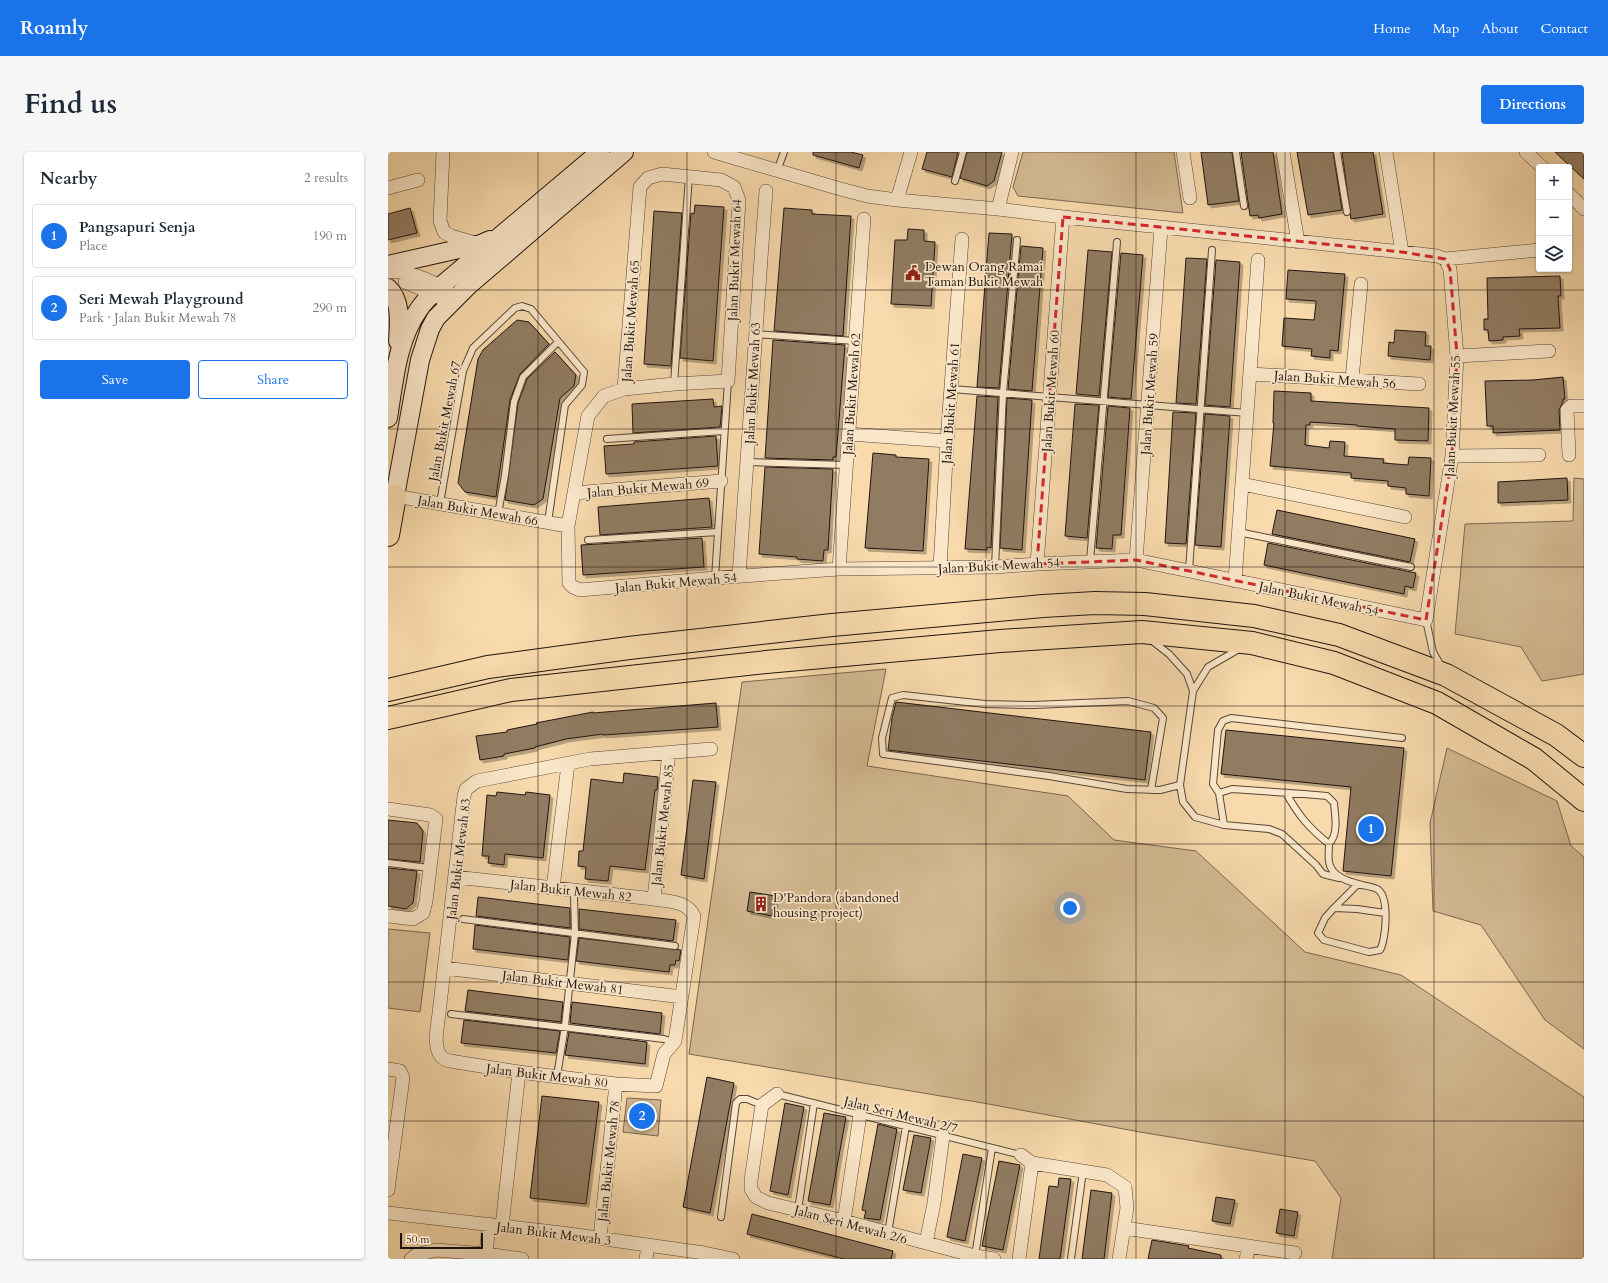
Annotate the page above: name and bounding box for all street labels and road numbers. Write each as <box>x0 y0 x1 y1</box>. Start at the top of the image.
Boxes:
street label: Jalan Bukit Mewah 64 <box>724 198 746 323</box>
street label: Jalan Bukit Mewah 65 <box>618 260 644 385</box>
street label: Jalan Bukit Mewah 63 <box>741 322 765 447</box>
street label: Jalan Bukit Mewah 60 <box>1038 329 1064 455</box>
street label: Jalan Bukit Mewah 62 <box>839 332 865 458</box>
street label: Jalan Bukit Mewah 59 <box>1137 332 1163 458</box>
street label: Jalan Bukit Mewah 61 <box>938 342 964 467</box>
street label: Jalan Bukit Mewah 55 <box>1441 355 1465 480</box>
street label: Jalan Bukit Mewah 67 <box>424 359 466 485</box>
street label: Jalan Bukit Mewah 56 <box>1271 367 1397 393</box>
street label: Jalan Bukit Mewah 69 <box>584 474 710 502</box>
street label: Jalan Bukit Mewah 66 <box>414 491 540 531</box>
street label: Jalan Bukit Mewah 54 <box>936 554 1061 578</box>
street label: Jalan Bukit Mewah 54 <box>612 569 738 597</box>
street label: Jalan Bukit Mewah 54 <box>1255 577 1381 621</box>
street label: Jalan Bukit Mewah 85 <box>647 763 678 889</box>
street label: Jalan Bukit Mewah 83 <box>442 797 475 923</box>
street label: Jalan Bukit Mewah 82 <box>507 875 633 906</box>
street label: Jalan Bukit Mewah 81 <box>499 966 625 999</box>
street label: Jalan Bukit Mewah 80 <box>483 1059 609 1092</box>
street label: Jalan Seri Mewah 2/7 <box>840 1092 960 1138</box>
street label: Jalan Bukit Mewah 78 <box>593 1099 624 1225</box>
street label: Jalan Seri Mewah 2/6 <box>790 1201 910 1249</box>
street label: Jalan Bukit Mewah 3 <box>493 1218 612 1250</box>

